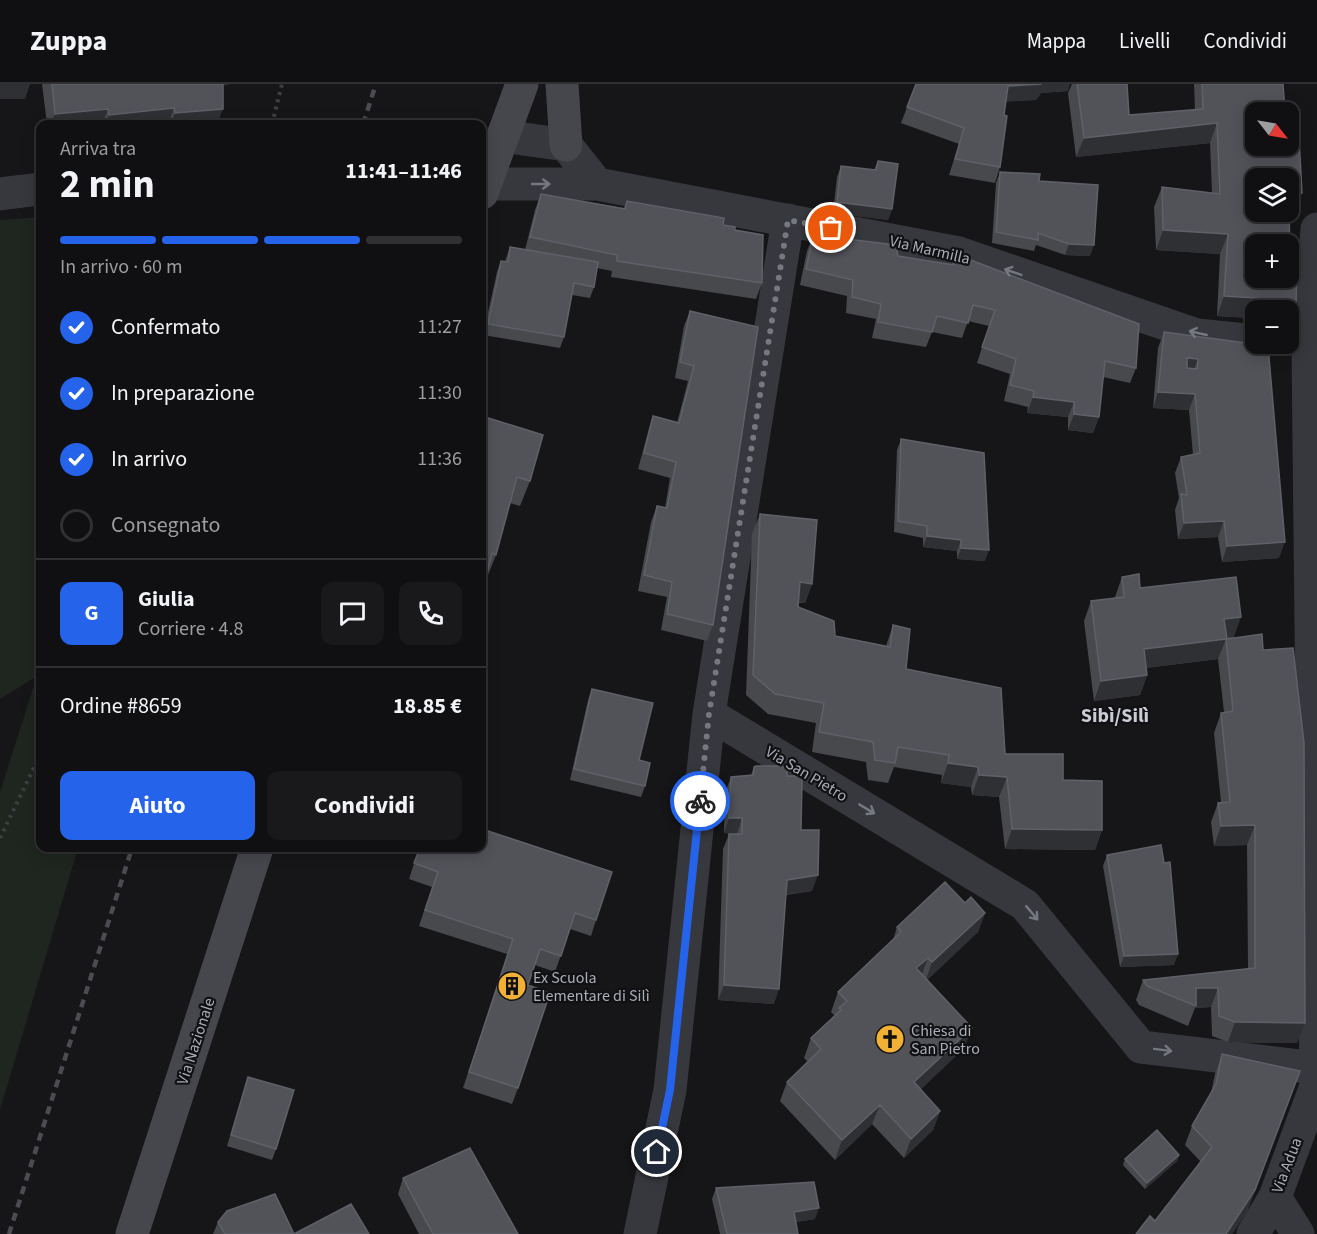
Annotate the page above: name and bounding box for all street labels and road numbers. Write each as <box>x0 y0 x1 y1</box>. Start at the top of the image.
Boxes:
street label: Via Marmilla <box>887 230 972 270</box>
street label: Via San Pietro <box>761 741 852 807</box>
street label: Via Nazionale <box>172 995 220 1088</box>
street label: Via Adua <box>1266 1134 1308 1196</box>

